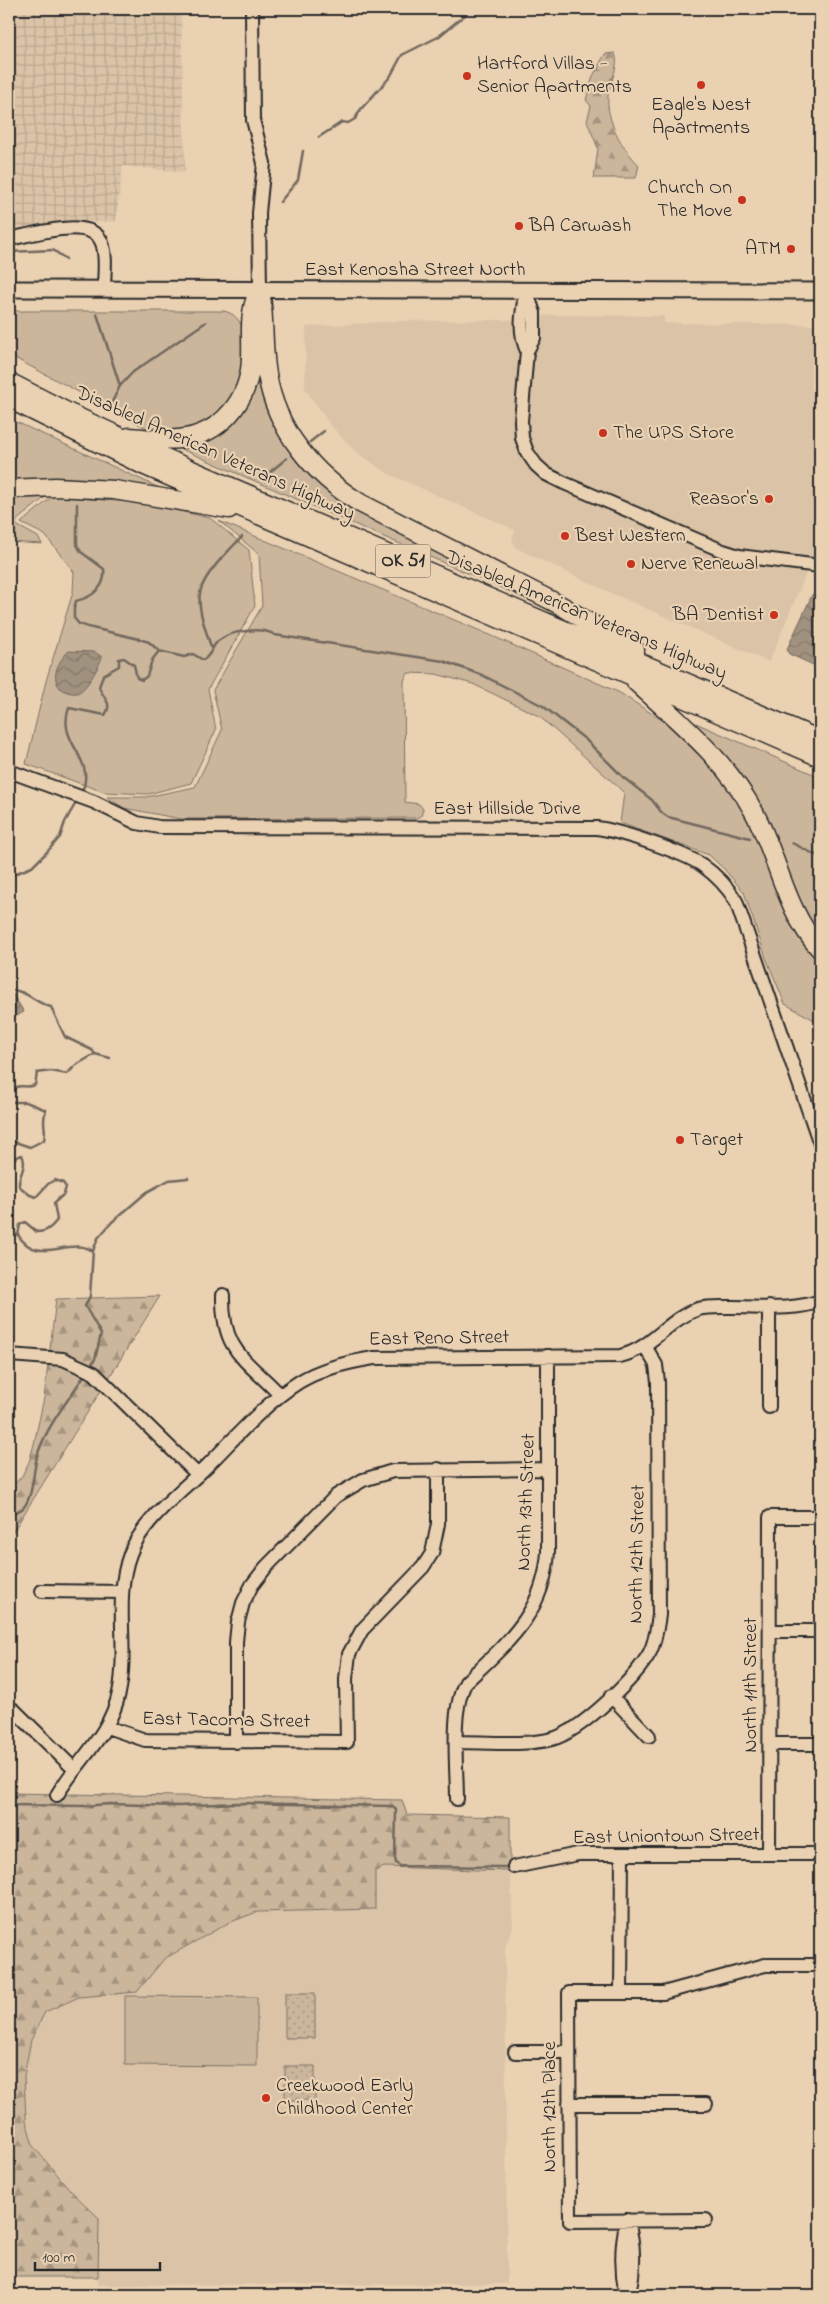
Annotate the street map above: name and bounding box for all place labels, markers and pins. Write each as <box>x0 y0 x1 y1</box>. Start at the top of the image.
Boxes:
place label: Hartford Villas - Senior Apartments <box>477 50 632 102</box>
marker: Hartford Villas - Senior Apartments <box>461 70 473 82</box>
marker: Eagle's Nest Apartments <box>695 79 707 91</box>
place label: Eagle's Nest Apartments <box>651 91 751 143</box>
place label: Church On The Move <box>648 174 732 226</box>
marker: Church On The Move <box>736 194 748 206</box>
place label: BA Carwash <box>528 212 631 241</box>
marker: BA Carwash <box>513 220 525 232</box>
place label: ATM <box>745 235 781 264</box>
marker: ATM <box>785 243 797 255</box>
place label: The UPS Store <box>613 419 734 448</box>
marker: The UPS Store <box>597 427 609 439</box>
place label: Reasor's <box>689 485 759 514</box>
marker: Reasor's <box>763 493 775 505</box>
place label: Best Western <box>574 522 686 551</box>
marker: Best Western <box>559 530 571 542</box>
place label: Nerve Renewal <box>641 550 758 579</box>
marker: Nerve Renewal <box>625 558 637 570</box>
place label: BA Dentist <box>672 601 764 630</box>
marker: BA Dentist <box>768 609 780 621</box>
place label: Target <box>690 1126 743 1156</box>
marker: Target <box>674 1134 686 1146</box>
place label: Creekwood Early Childhood Center <box>276 2072 414 2124</box>
marker: Creekwood Early Childhood Center <box>260 2092 272 2104</box>

